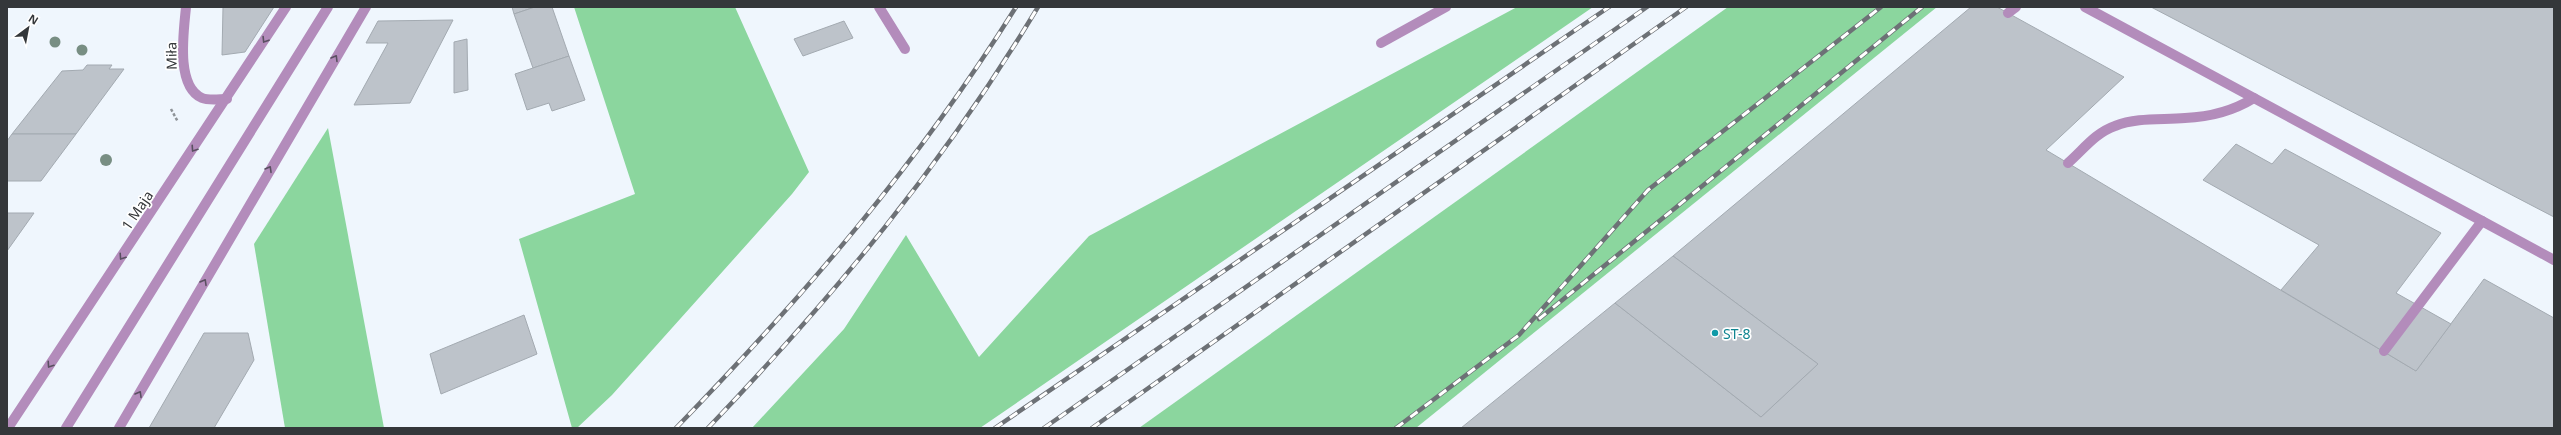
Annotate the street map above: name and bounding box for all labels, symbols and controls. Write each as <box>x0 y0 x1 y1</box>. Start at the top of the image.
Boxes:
north arrow <box>8 8 48 48</box>
text: N <box>26 10 41 28</box>
one-way arrow <box>262 36 270 43</box>
street label: Miła <box>161 42 181 70</box>
one-way arrow <box>331 55 338 62</box>
one-way arrow <box>191 145 199 152</box>
one-way arrow <box>264 166 271 173</box>
street label: 1 Maja <box>117 187 157 233</box>
one-way arrow <box>119 253 127 260</box>
one-way arrow <box>199 279 206 286</box>
place label: ST-8 <box>1723 324 1750 343</box>
marker: ST-8 <box>1710 328 1720 338</box>
one-way arrow <box>48 361 55 368</box>
one-way arrow <box>134 391 141 398</box>

